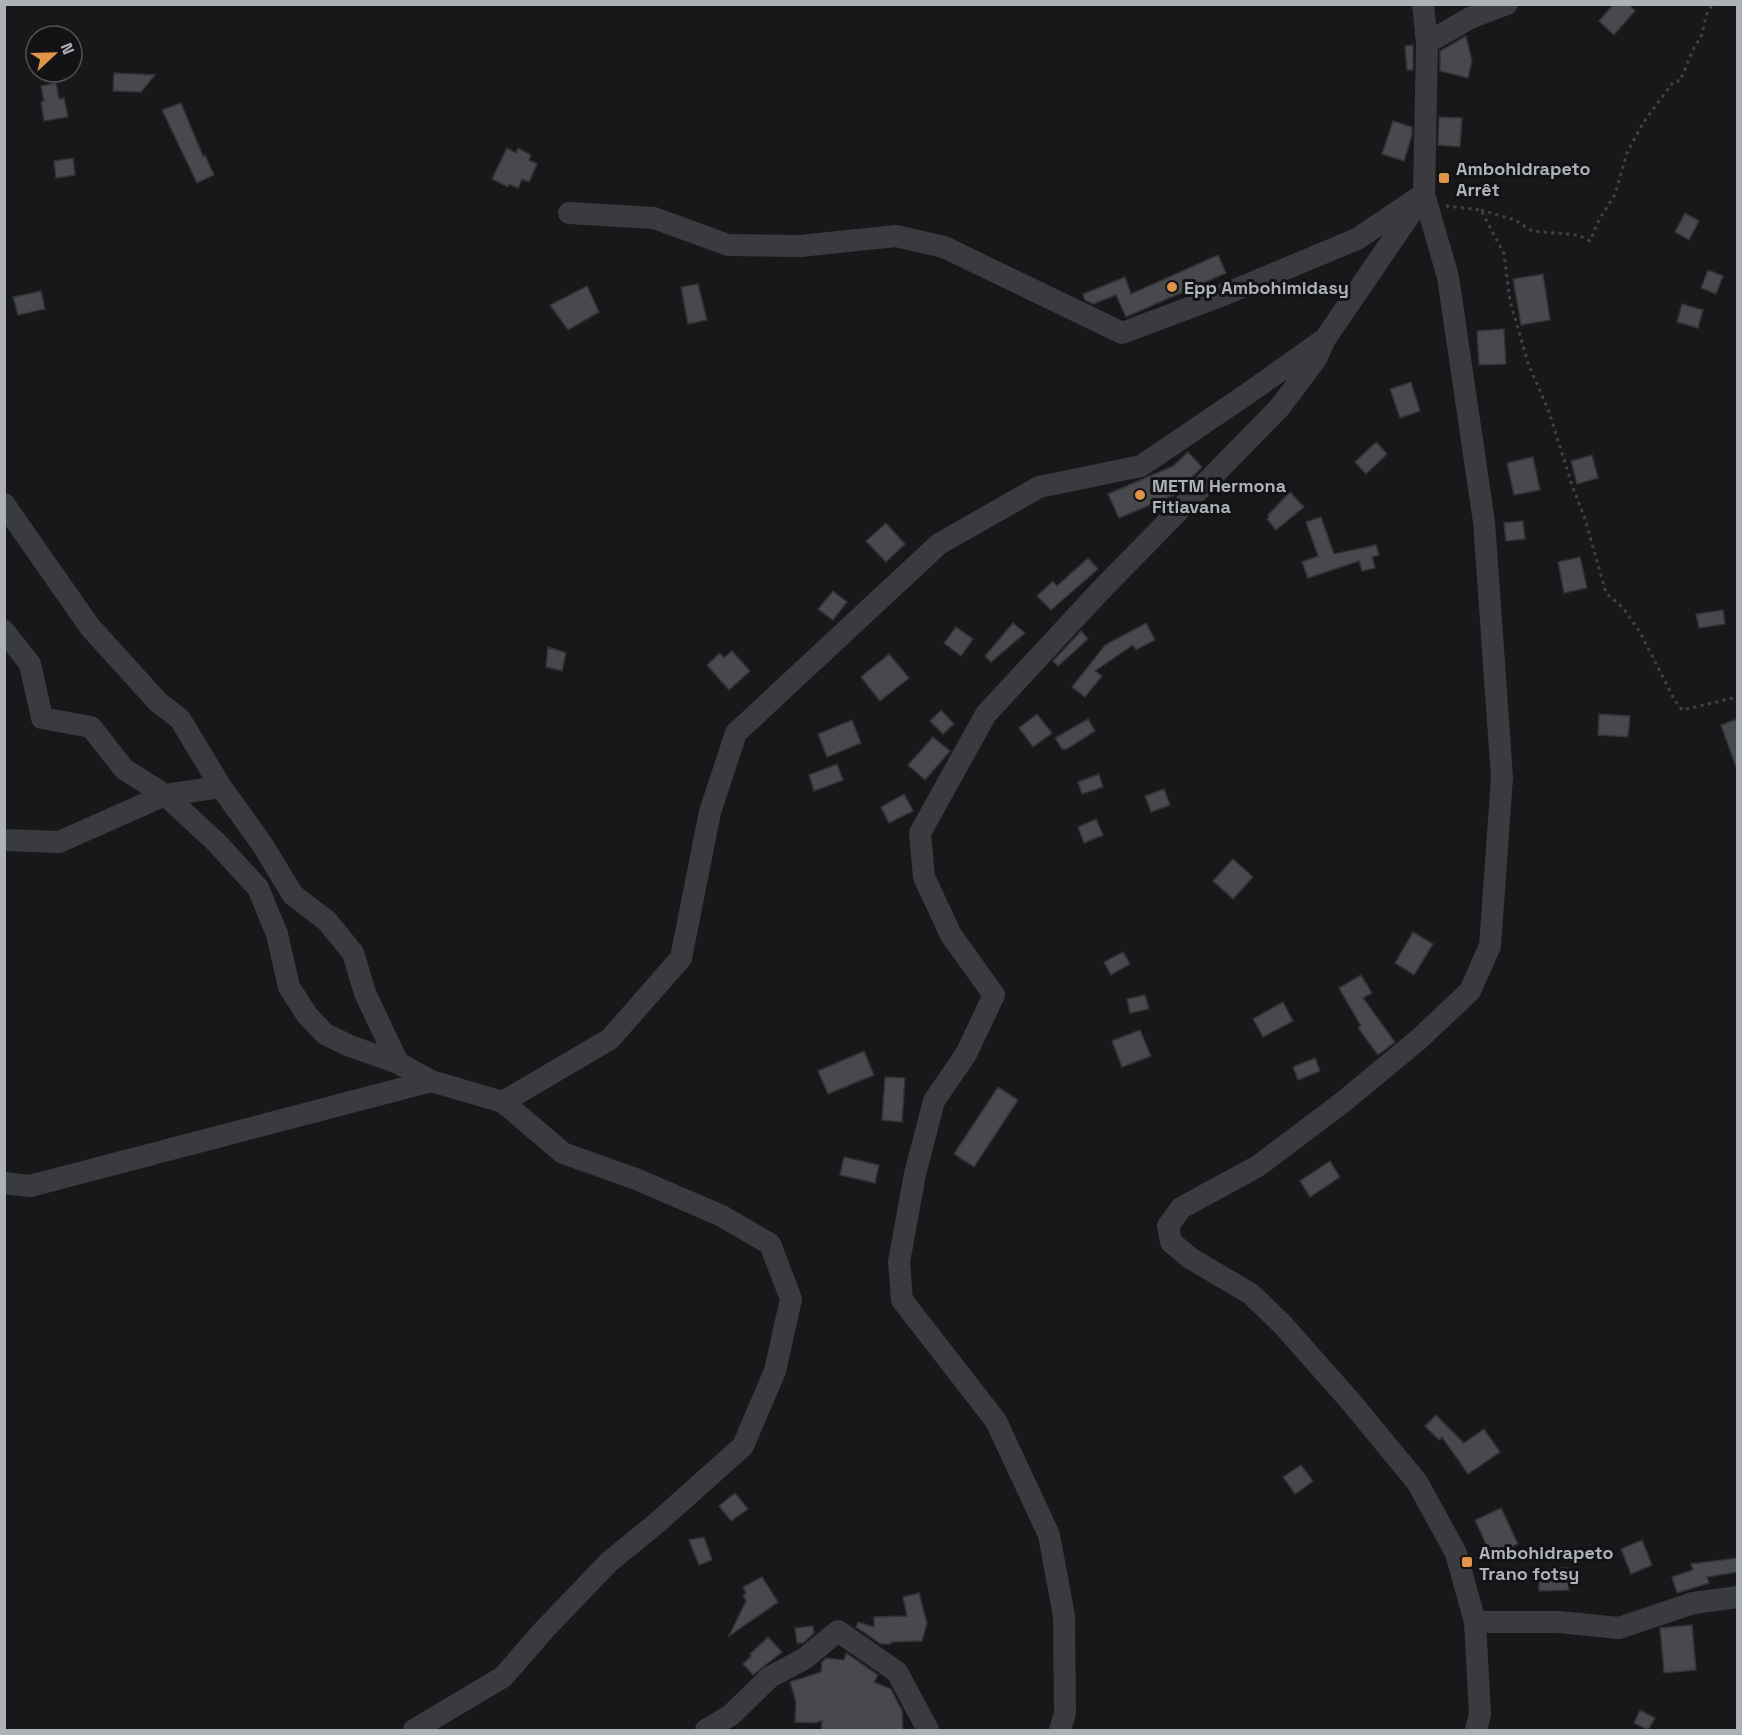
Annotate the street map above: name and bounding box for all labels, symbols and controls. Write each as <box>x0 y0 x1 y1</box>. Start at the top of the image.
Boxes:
north arrow <box>24 24 84 84</box>
text: N <box>56 40 79 57</box>
place label: Ambohidrapeto Arrêt <box>1456 157 1590 201</box>
marker: Ambohidrapeto Arrêt <box>1437 171 1451 185</box>
place label: Epp Ambohimidasy <box>1184 276 1349 299</box>
marker: Epp Ambohimidasy <box>1165 280 1179 294</box>
place label: METM Hermona Fitiavana <box>1152 474 1287 518</box>
marker: METM Hermona Fitiavana <box>1133 488 1147 502</box>
place label: Ambohidrapeto Trano fotsy <box>1479 1541 1613 1585</box>
marker: Ambohidrapeto Trano fotsy <box>1460 1555 1474 1569</box>

